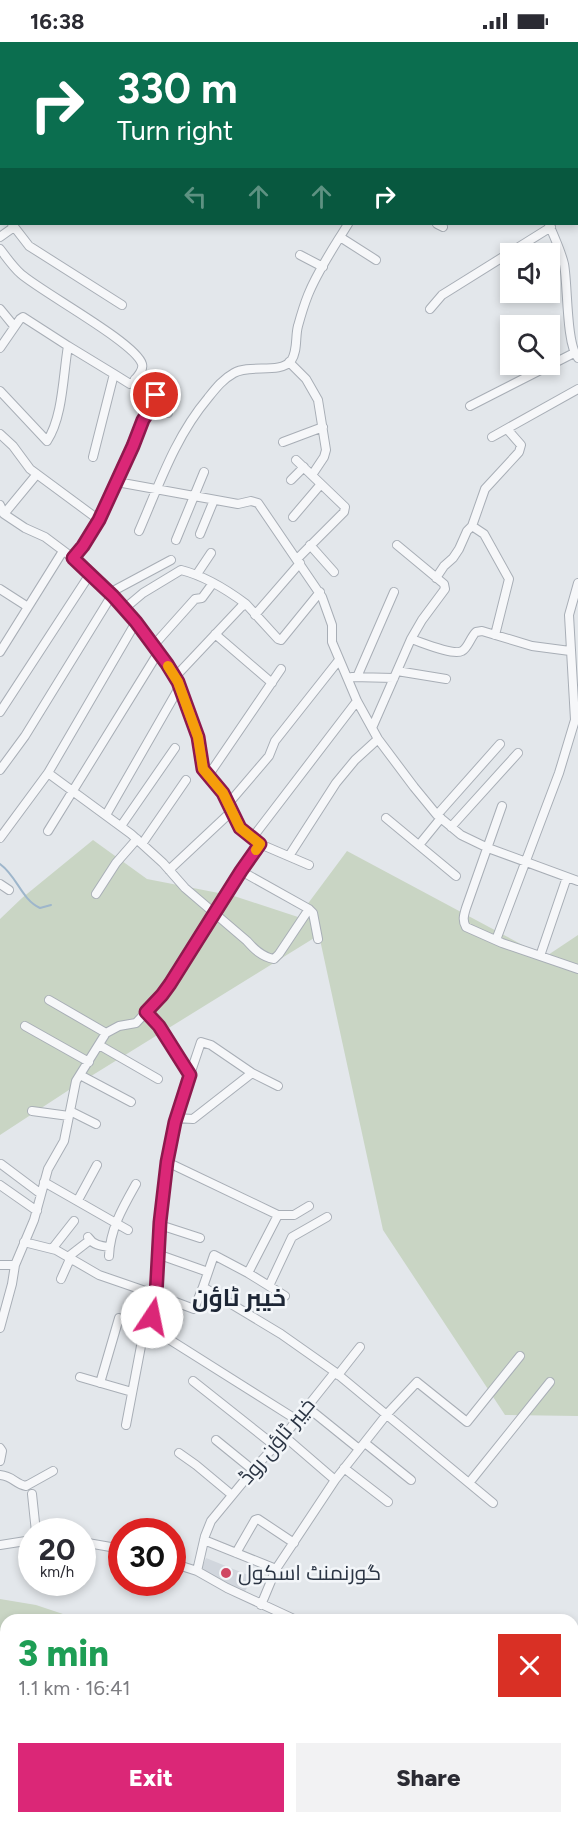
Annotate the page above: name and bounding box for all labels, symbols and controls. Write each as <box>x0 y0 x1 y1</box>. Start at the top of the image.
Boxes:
text: 16:38 <box>30 8 84 35</box>
text: 330 m <box>117 63 238 114</box>
icon: right <box>18 66 96 144</box>
text: Turn right <box>117 114 233 147</box>
icon: left <box>179 180 212 213</box>
icon: ahead <box>242 180 275 213</box>
icon: ahead <box>305 180 338 213</box>
icon: right <box>368 180 401 213</box>
map controls <box>500 243 560 375</box>
button: sound <box>500 243 560 303</box>
button: search <box>500 315 560 375</box>
pin <box>130 369 181 420</box>
icon: arrive <box>139 378 172 411</box>
district label: خیبر ٹاؤن <box>192 1283 286 1312</box>
position arrow <box>120 1285 184 1349</box>
street label: خیبر ٹاؤن روڈ <box>233 1392 321 1490</box>
speed limit sign: 30 <box>108 1518 186 1596</box>
text: 20 <box>39 1531 75 1568</box>
place label: گورنمنٹ اسکول <box>238 1560 381 1586</box>
text: km/h <box>40 1563 74 1581</box>
marker: گورنمنٹ اسکول <box>219 1566 233 1580</box>
text: 3 min <box>18 1632 109 1675</box>
button: close <box>498 1634 561 1697</box>
text: 1.1 km · 16:41 <box>18 1676 131 1700</box>
button: Exit <box>18 1743 284 1812</box>
button: Share <box>296 1743 561 1812</box>

